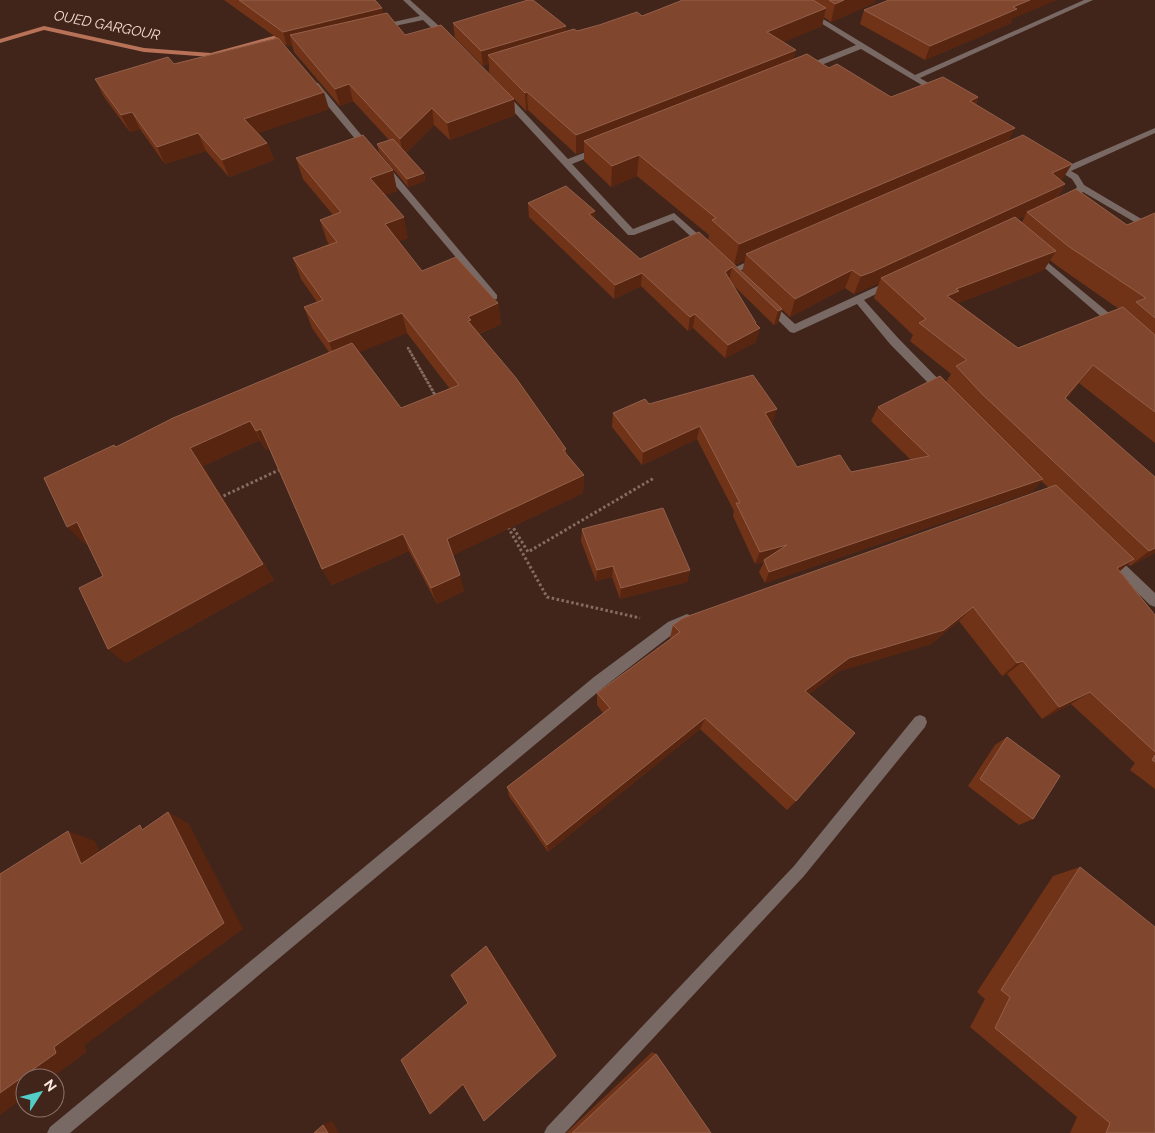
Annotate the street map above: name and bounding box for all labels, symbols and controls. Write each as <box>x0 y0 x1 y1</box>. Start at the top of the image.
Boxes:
water label: OUED GARGOUR <box>53 7 162 43</box>
north arrow <box>15 1068 65 1118</box>
text: N <box>41 1076 60 1094</box>

